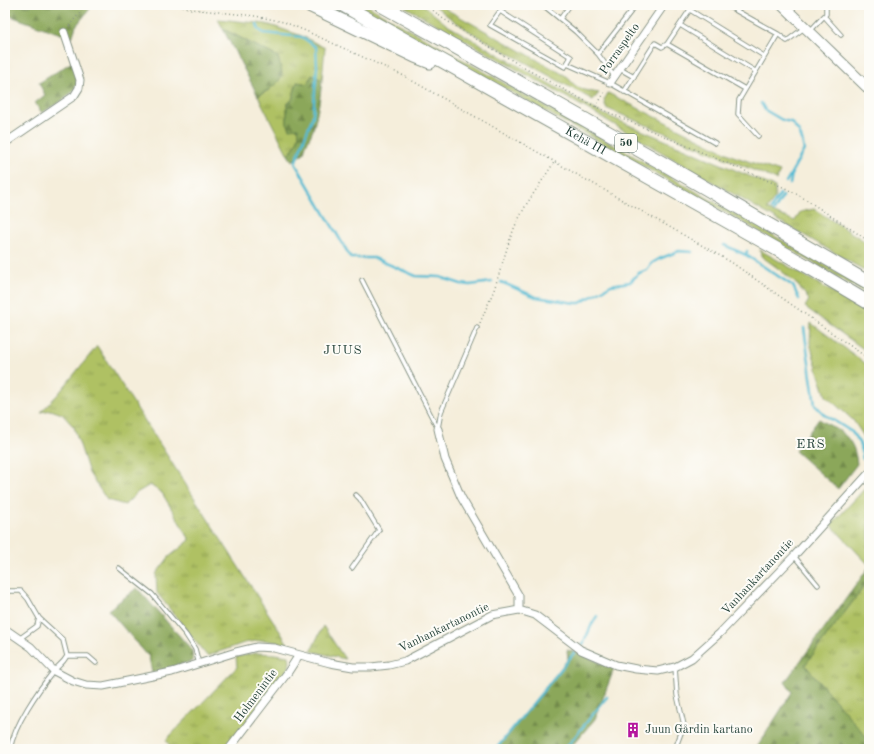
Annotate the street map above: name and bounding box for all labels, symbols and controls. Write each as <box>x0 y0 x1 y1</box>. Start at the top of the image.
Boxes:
street label: Porraspelto <box>598 21 642 77</box>
street label: Kehä III <box>563 125 608 158</box>
road number: 50 <box>615 134 637 152</box>
district label: JUUS <box>323 344 363 357</box>
district label: ERS <box>796 438 826 451</box>
street label: Vanhankartanontie <box>720 536 796 617</box>
street label: Vanhankartanontie <box>397 601 491 655</box>
street label: Holmenintie <box>232 667 280 725</box>
building icon: Juun Gårdin kartano <box>624 721 642 739</box>
place label: Juun Gårdin kartano <box>645 724 753 736</box>

